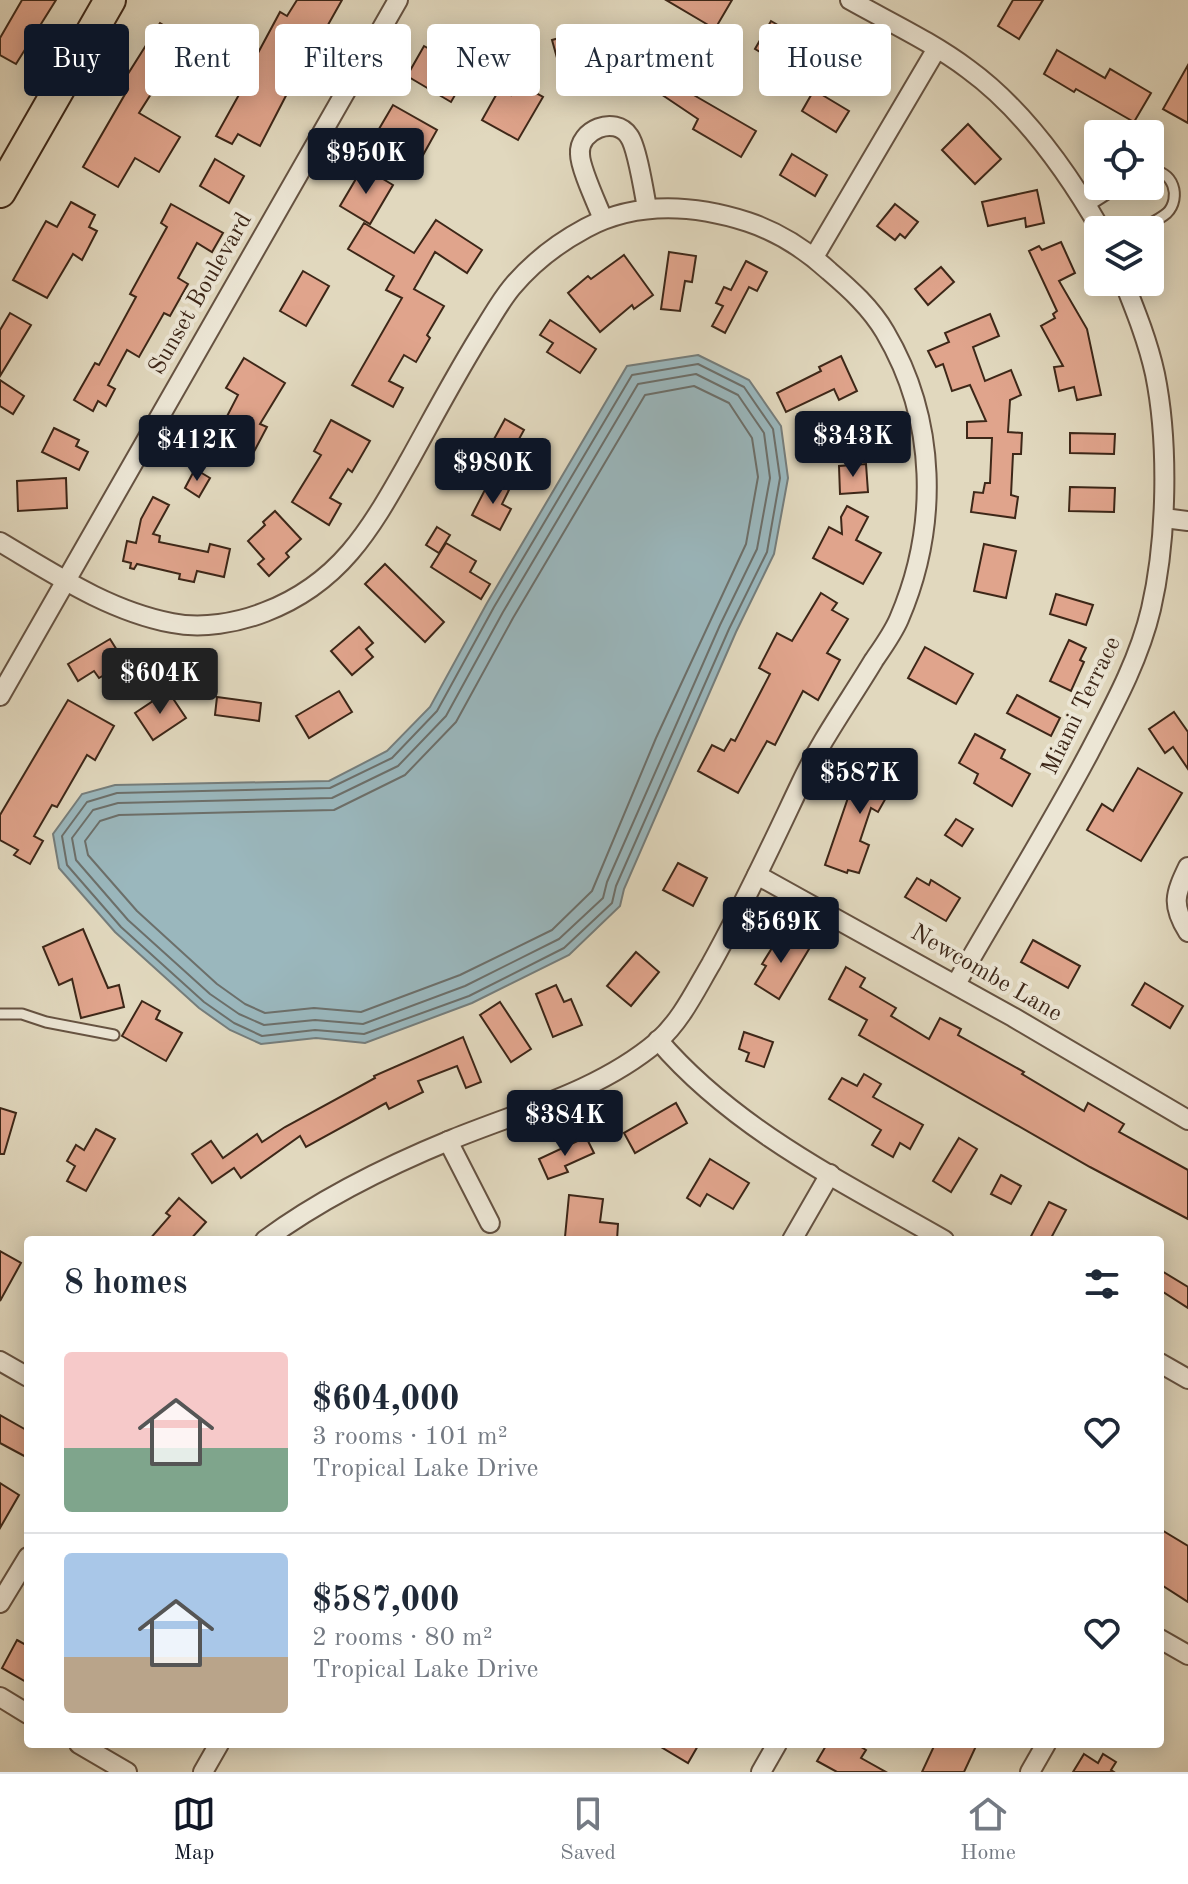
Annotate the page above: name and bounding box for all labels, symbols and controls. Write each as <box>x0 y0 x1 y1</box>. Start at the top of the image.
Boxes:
chip: Buy <box>24 24 129 96</box>
chip: Rent <box>145 24 259 96</box>
chip: Filters <box>275 24 411 96</box>
chip: New <box>427 24 540 96</box>
chip: Apartment <box>556 24 743 96</box>
chip: House <box>759 24 891 96</box>
map controls <box>1084 120 1164 296</box>
button: locate <box>1084 120 1164 200</box>
pin: $950K <box>310 128 422 196</box>
text: $950K <box>326 141 406 167</box>
street label: Sunset Boulevard <box>145 209 257 379</box>
button: layers <box>1084 216 1164 296</box>
pin: $343K <box>797 411 909 479</box>
pin: $412K <box>141 415 253 483</box>
text: $343K <box>813 424 893 450</box>
text: $412K <box>157 428 237 454</box>
pin: $980K <box>437 438 549 506</box>
text: $980K <box>453 451 533 477</box>
street label: Miami Terrace <box>1038 633 1126 779</box>
pin: $604K <box>104 648 216 716</box>
text: $604K <box>120 661 200 687</box>
pin: $587K <box>804 748 916 816</box>
text: $587K <box>820 761 900 787</box>
pin: $569K <box>725 897 837 965</box>
text: $569K <box>741 910 821 936</box>
street label: Newcombe Lane <box>906 921 1066 1027</box>
pin: $384K <box>509 1090 621 1158</box>
text: $384K <box>525 1103 605 1129</box>
icon: filters <box>1080 1262 1124 1306</box>
text: 8 homes <box>64 1267 187 1301</box>
text: $604,000 <box>312 1383 460 1417</box>
icon: home <box>128 1384 224 1480</box>
icon: heart <box>1080 1410 1124 1454</box>
text: 3 rooms · 101 m² <box>312 1424 508 1450</box>
text: Tropical Lake Drive <box>312 1456 539 1482</box>
text: $587,000 <box>312 1584 460 1618</box>
icon: home <box>128 1585 224 1681</box>
icon: heart <box>1080 1611 1124 1655</box>
text: 2 rooms · 80 m² <box>312 1625 493 1651</box>
text: Tropical Lake Drive <box>312 1657 539 1683</box>
tab: Map <box>172 1792 216 1867</box>
tab: Saved <box>560 1792 616 1867</box>
tab: Home <box>960 1792 1016 1867</box>

